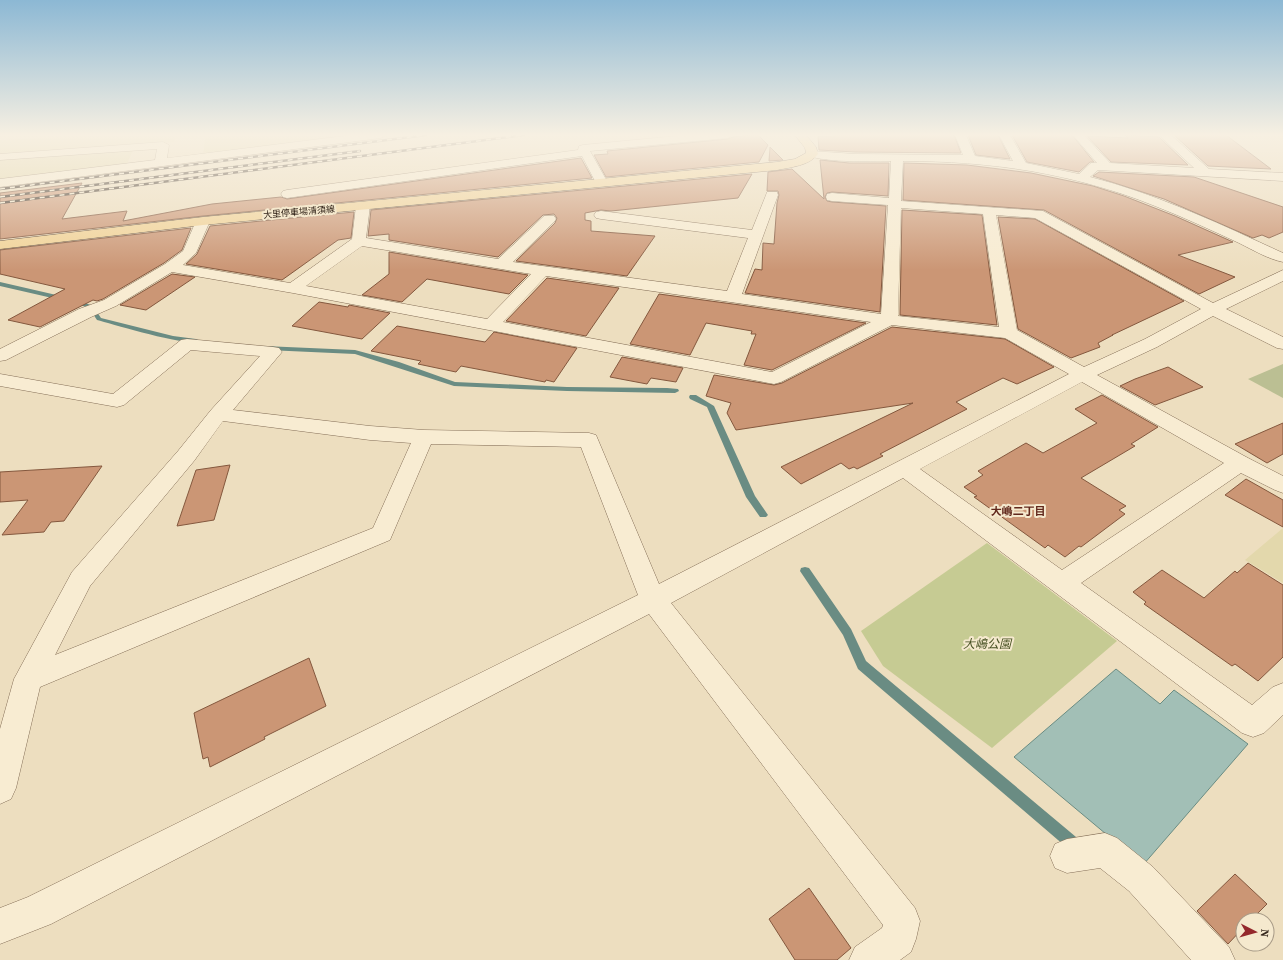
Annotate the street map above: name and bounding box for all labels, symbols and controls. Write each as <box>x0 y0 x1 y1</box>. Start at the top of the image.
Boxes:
street label: 大里停車場清須線 <box>263 203 336 221</box>
district label: 大嶋二丁目 <box>991 504 1046 519</box>
park label: 大嶋公園 <box>963 636 1013 652</box>
north arrow <box>1235 912 1275 952</box>
text: N <box>1257 928 1272 938</box>

